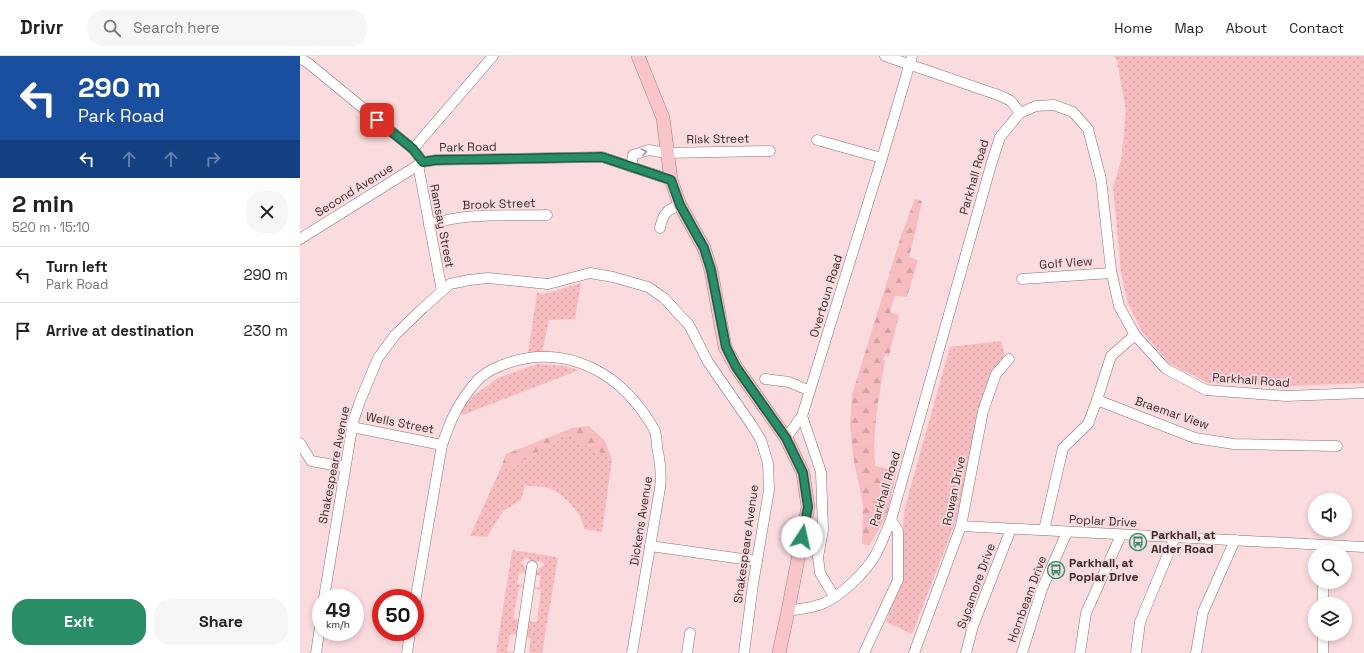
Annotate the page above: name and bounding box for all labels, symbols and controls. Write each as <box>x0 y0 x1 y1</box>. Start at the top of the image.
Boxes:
search box <box>87 10 367 46</box>
text: Drivr <box>20 15 63 40</box>
icon: search <box>101 17 123 39</box>
text: Search here <box>133 18 220 37</box>
text: Home <box>1114 19 1152 37</box>
text: Map <box>1174 19 1204 37</box>
text: About <box>1226 19 1267 37</box>
text: Contact <box>1289 19 1344 37</box>
text: 290 m <box>78 69 161 105</box>
icon: left <box>12 72 64 124</box>
pin <box>360 103 394 137</box>
text: Park Road <box>78 104 164 127</box>
icon: arrive <box>366 109 388 131</box>
street label: Risk Street <box>686 130 750 148</box>
street label: Parkhall Road <box>956 137 992 217</box>
street label: Park Road <box>439 138 497 156</box>
icon: left <box>76 148 98 170</box>
icon: ahead <box>118 148 140 170</box>
icon: ahead <box>160 148 182 170</box>
icon: right <box>202 148 224 170</box>
one-way arrow <box>641 149 647 157</box>
street label: Second Avenue <box>312 160 396 220</box>
street label: Ramsay Street <box>426 183 458 269</box>
text: 2 min <box>12 188 74 219</box>
button: close <box>246 191 288 233</box>
street label: Brook Street <box>462 195 536 213</box>
text: 520 m · 15:10 <box>12 219 90 236</box>
street label: Overtoun Road <box>806 253 846 339</box>
street label: Golf View <box>1039 253 1093 273</box>
text: Turn left <box>46 257 108 276</box>
icon: left <box>12 264 34 286</box>
text: 290 m <box>243 265 288 284</box>
text: Park Road <box>46 276 108 293</box>
icon: arrive <box>12 320 34 342</box>
text: Arrive at destination <box>46 321 194 340</box>
text: 230 m <box>244 321 288 340</box>
street label: Parkhall Road <box>1212 369 1290 391</box>
street label: Braemar View <box>1133 393 1211 433</box>
street label: Shakespeare Avenue <box>315 405 353 525</box>
street label: Wells Street <box>364 409 436 437</box>
street label: Parkhall Road <box>866 450 904 528</box>
street label: Rowan Drive <box>939 455 969 527</box>
street label: Dickens Avenue <box>626 475 656 567</box>
street label: Shakespeare Avenue <box>730 484 762 604</box>
map controls <box>1308 493 1352 641</box>
button: sound <box>1308 493 1352 537</box>
street label: Poplar Drive <box>1068 511 1138 531</box>
position arrow <box>781 516 823 558</box>
place label: Parkhall, at Alder Road <box>1151 527 1216 557</box>
bus stop icon: Parkhall, at Alder Road <box>1128 532 1148 552</box>
street label: Sycamore Drive <box>953 541 999 631</box>
button: search <box>1308 545 1352 589</box>
street label: Hornbeam Drive <box>1004 553 1050 645</box>
place label: Parkhall, at Poplar Drive <box>1069 555 1138 585</box>
bus stop icon: Parkhall, at Poplar Drive <box>1046 560 1066 580</box>
speed limit sign: 50 <box>372 589 424 641</box>
text: 49 <box>325 597 351 623</box>
button: layers <box>1308 597 1352 641</box>
button: Exit <box>12 599 146 645</box>
button: Share <box>154 599 288 645</box>
text: km/h <box>326 618 350 631</box>

